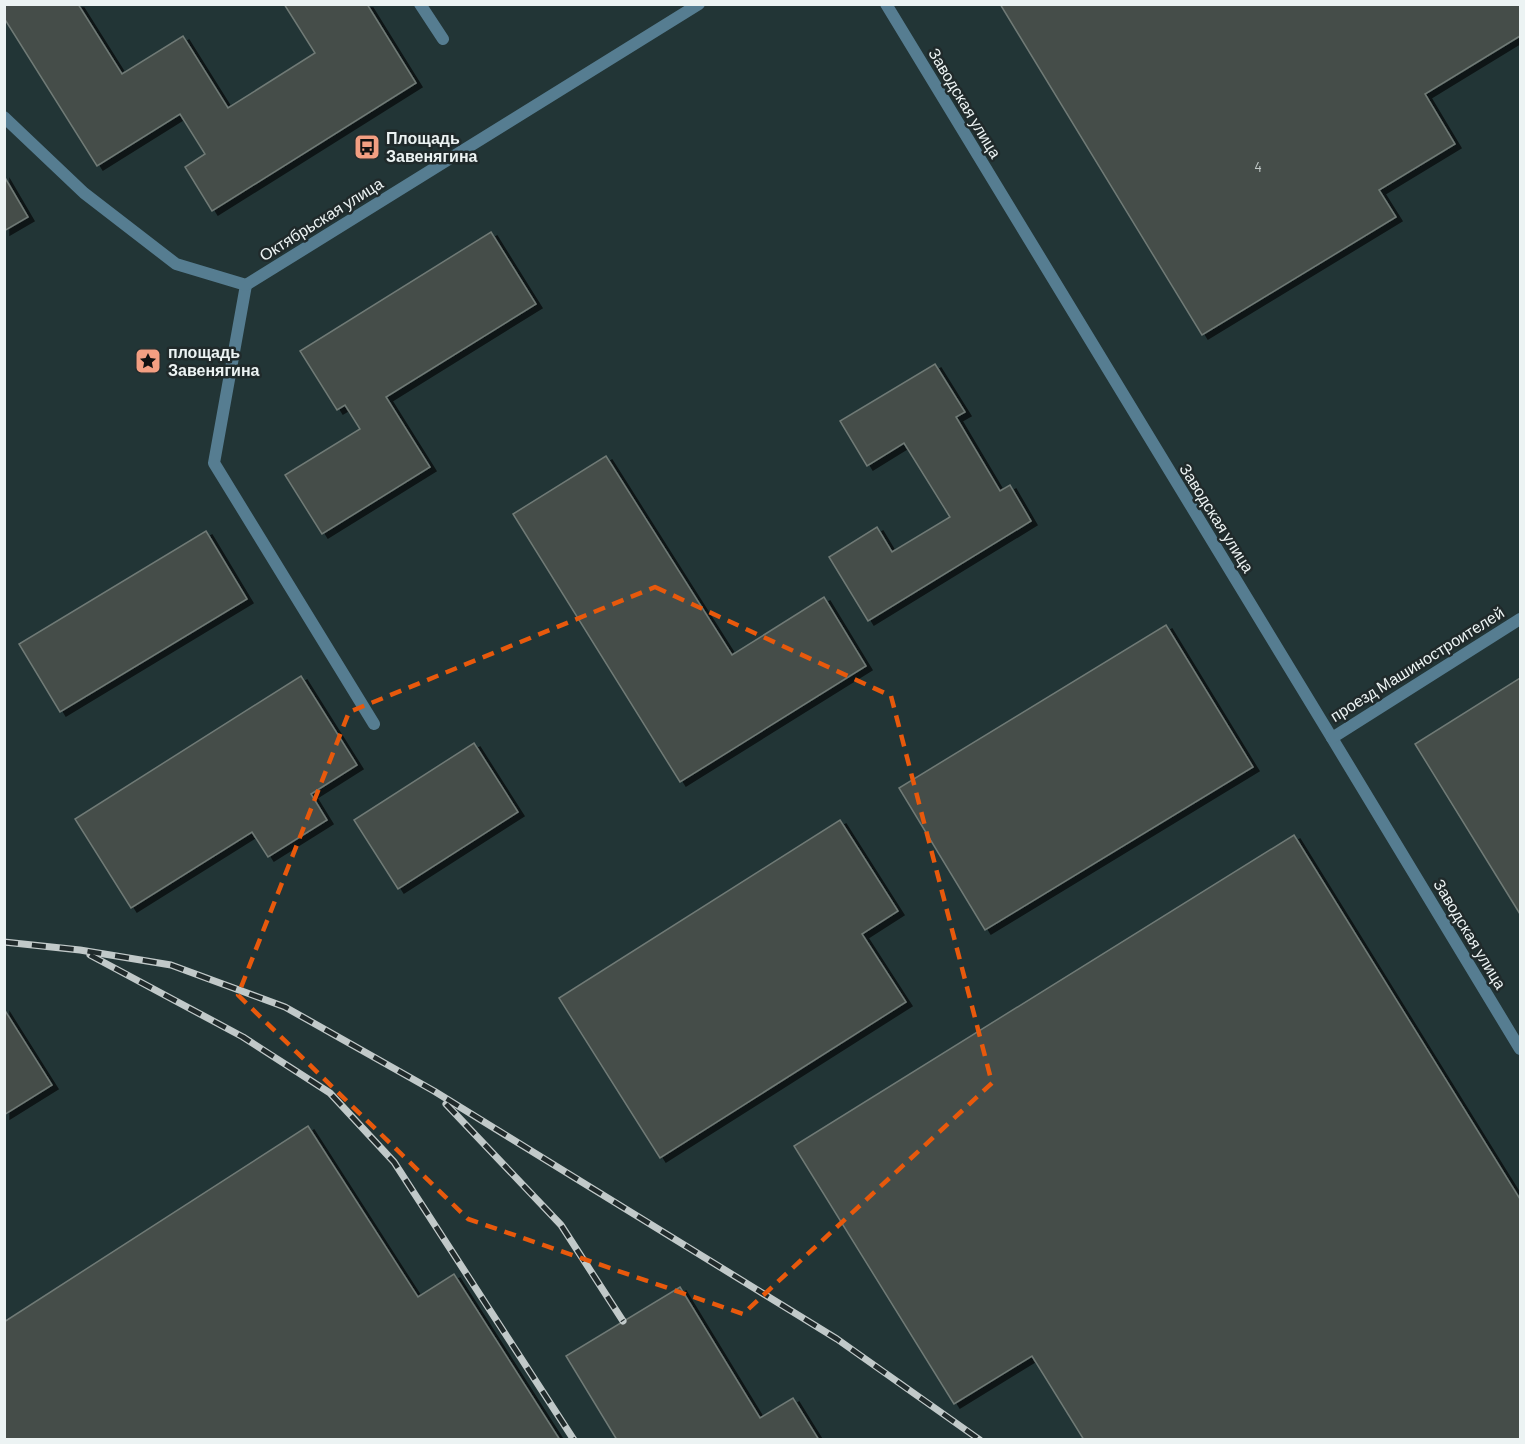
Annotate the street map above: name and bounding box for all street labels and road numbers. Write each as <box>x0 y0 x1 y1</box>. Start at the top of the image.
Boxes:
street label: Заводская улица <box>925 44 1006 161</box>
street label: Октябрьская улица <box>255 173 386 264</box>
street label: Заводская улица <box>1176 460 1259 576</box>
street label: проезд Машиностроителей <box>1326 602 1507 725</box>
street label: Заводская улица <box>1430 875 1511 992</box>

